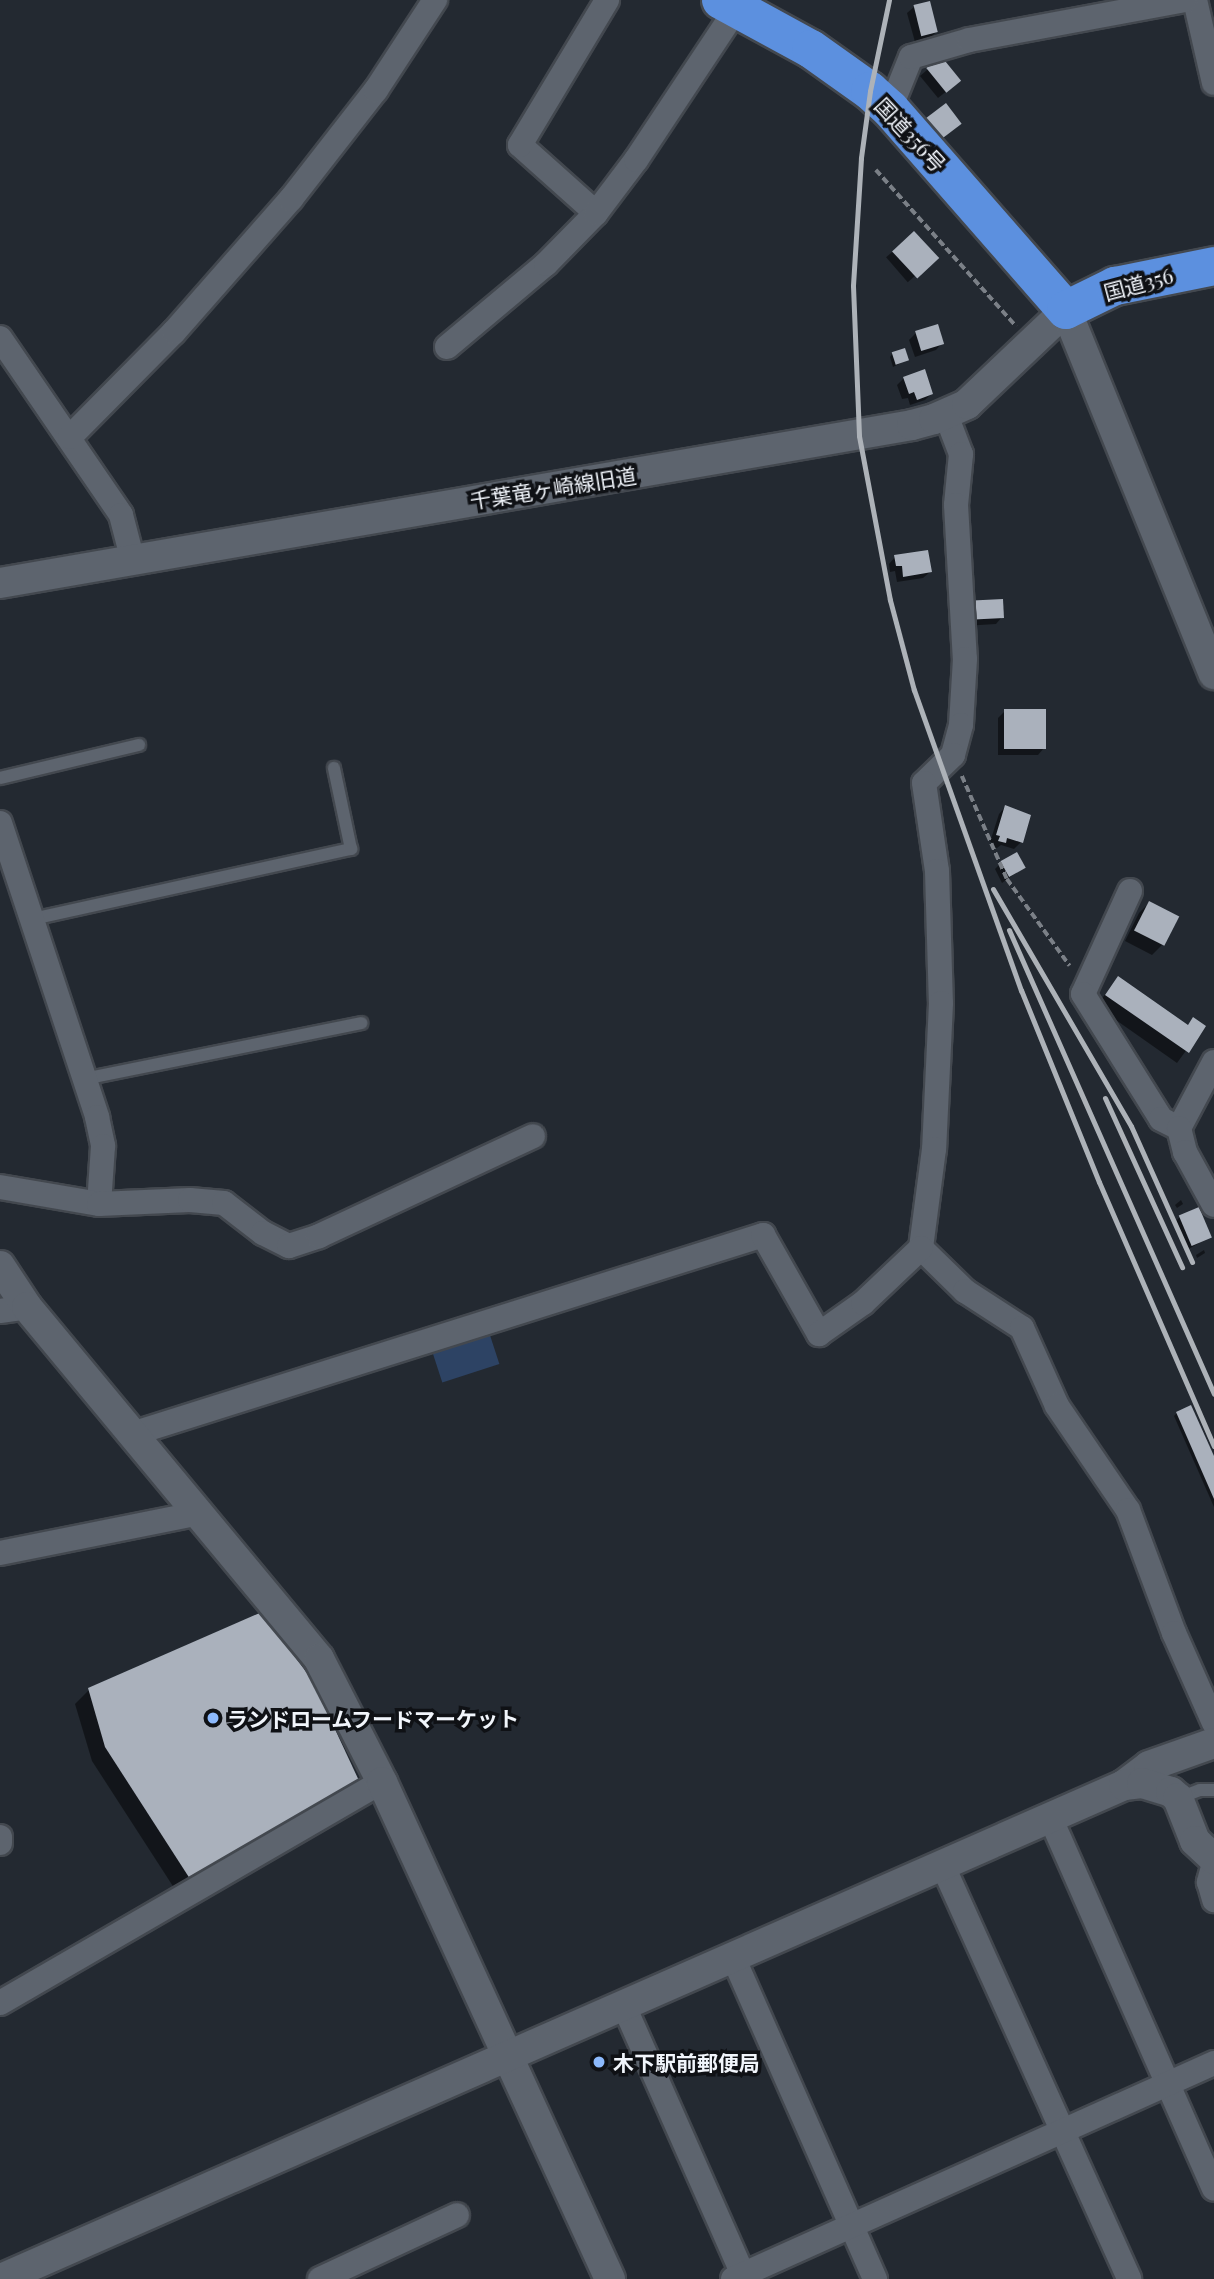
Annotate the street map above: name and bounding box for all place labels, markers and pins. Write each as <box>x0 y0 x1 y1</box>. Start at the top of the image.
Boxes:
place label: ランドロームフードマーケット <box>227 1705 521 1731</box>
marker: ランドロームフードマーケット <box>205 1710 221 1726</box>
place label: 木下駅前郵便局 <box>613 2049 760 2075</box>
marker: 木下駅前郵便局 <box>591 2054 607 2070</box>

